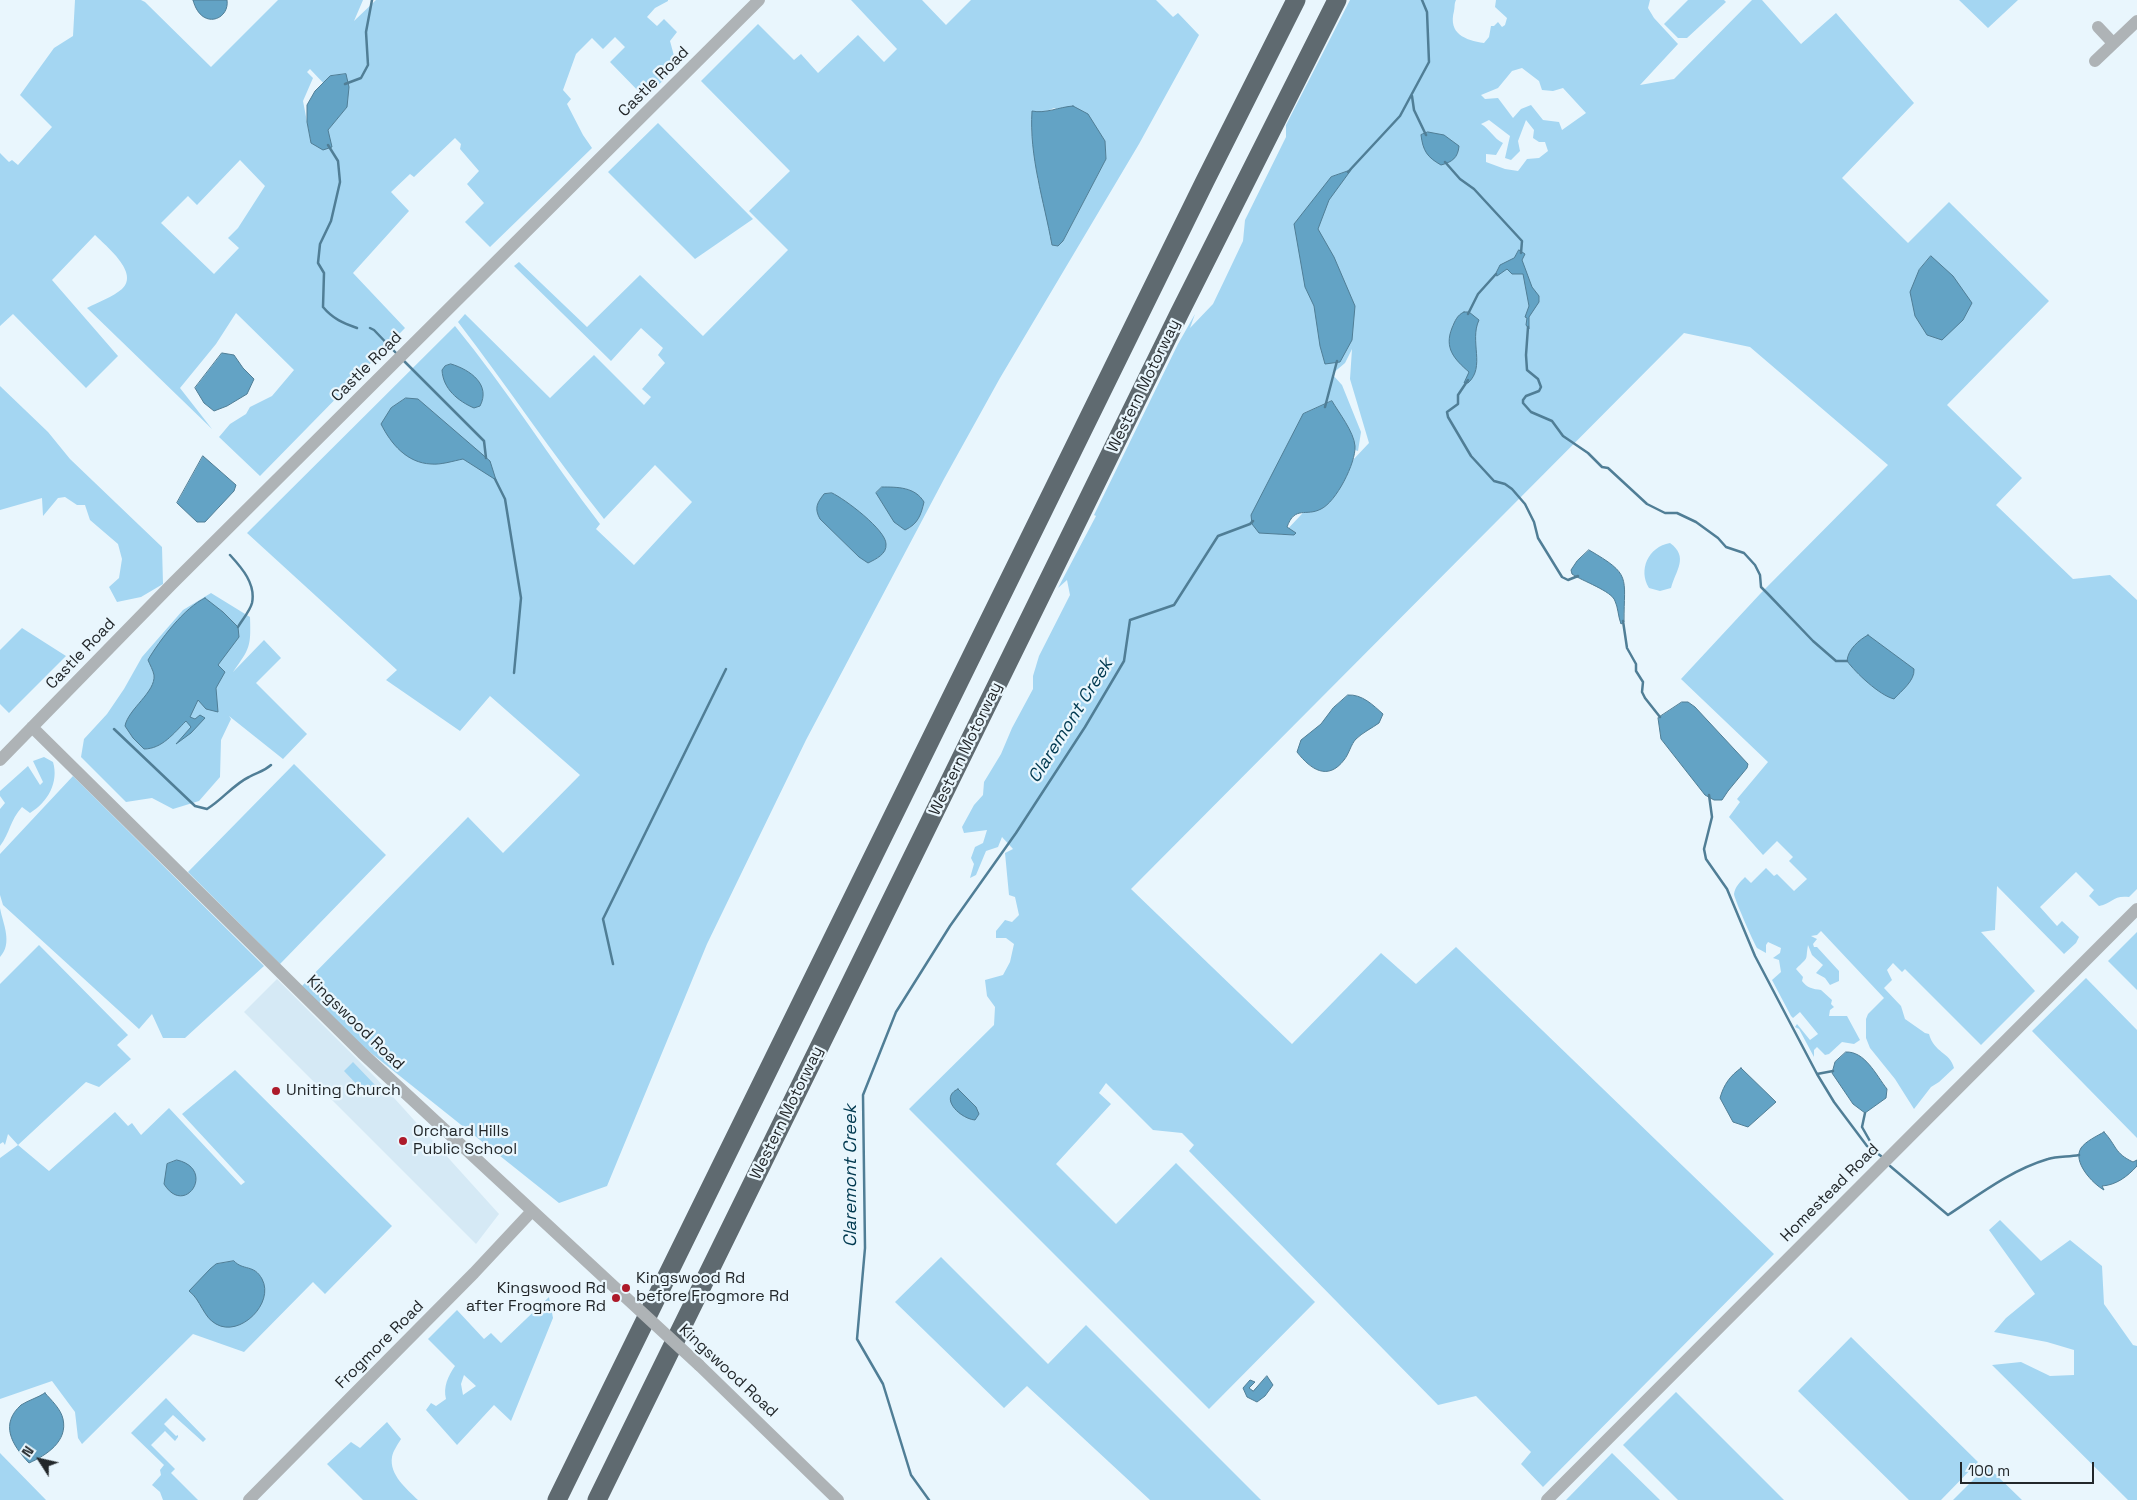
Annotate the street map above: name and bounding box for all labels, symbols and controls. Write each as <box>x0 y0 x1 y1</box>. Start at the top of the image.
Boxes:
street label: Castle Road <box>615 43 693 121</box>
street label: Western Motorway <box>1103 316 1185 456</box>
street label: Castle Road <box>328 328 406 406</box>
street label: Castle Road <box>42 614 120 694</box>
water label: Claremont Creek <box>1024 655 1118 787</box>
street label: Western Motorway <box>925 679 1007 819</box>
street label: Kingswood Road <box>302 972 408 1074</box>
street label: Western Motorway <box>746 1043 828 1183</box>
place label: Uniting Church <box>286 1081 401 1101</box>
marker: Uniting Church <box>270 1085 282 1097</box>
water label: Claremont Creek <box>840 1105 862 1247</box>
place label: Orchard Hills Public School <box>413 1122 517 1160</box>
marker: Orchard Hills Public School <box>397 1135 409 1147</box>
street label: Homestead Road <box>1777 1140 1883 1246</box>
place label: Kingswood Rd before Frogmore Rd <box>636 1269 789 1307</box>
place label: Kingswood Rd after Frogmore Rd <box>466 1279 606 1317</box>
marker: Kingswood Rd before Frogmore Rd <box>620 1282 632 1294</box>
marker: Kingswood Rd after Frogmore Rd <box>610 1292 622 1304</box>
street label: Frogmore Road <box>332 1297 428 1393</box>
street label: Kingswood Road <box>675 1320 781 1422</box>
north arrow <box>15 1435 65 1485</box>
text: N <box>18 1442 38 1460</box>
scale bar <box>1962 1452 2096 1484</box>
text: 100 m <box>1968 1461 2010 1480</box>

